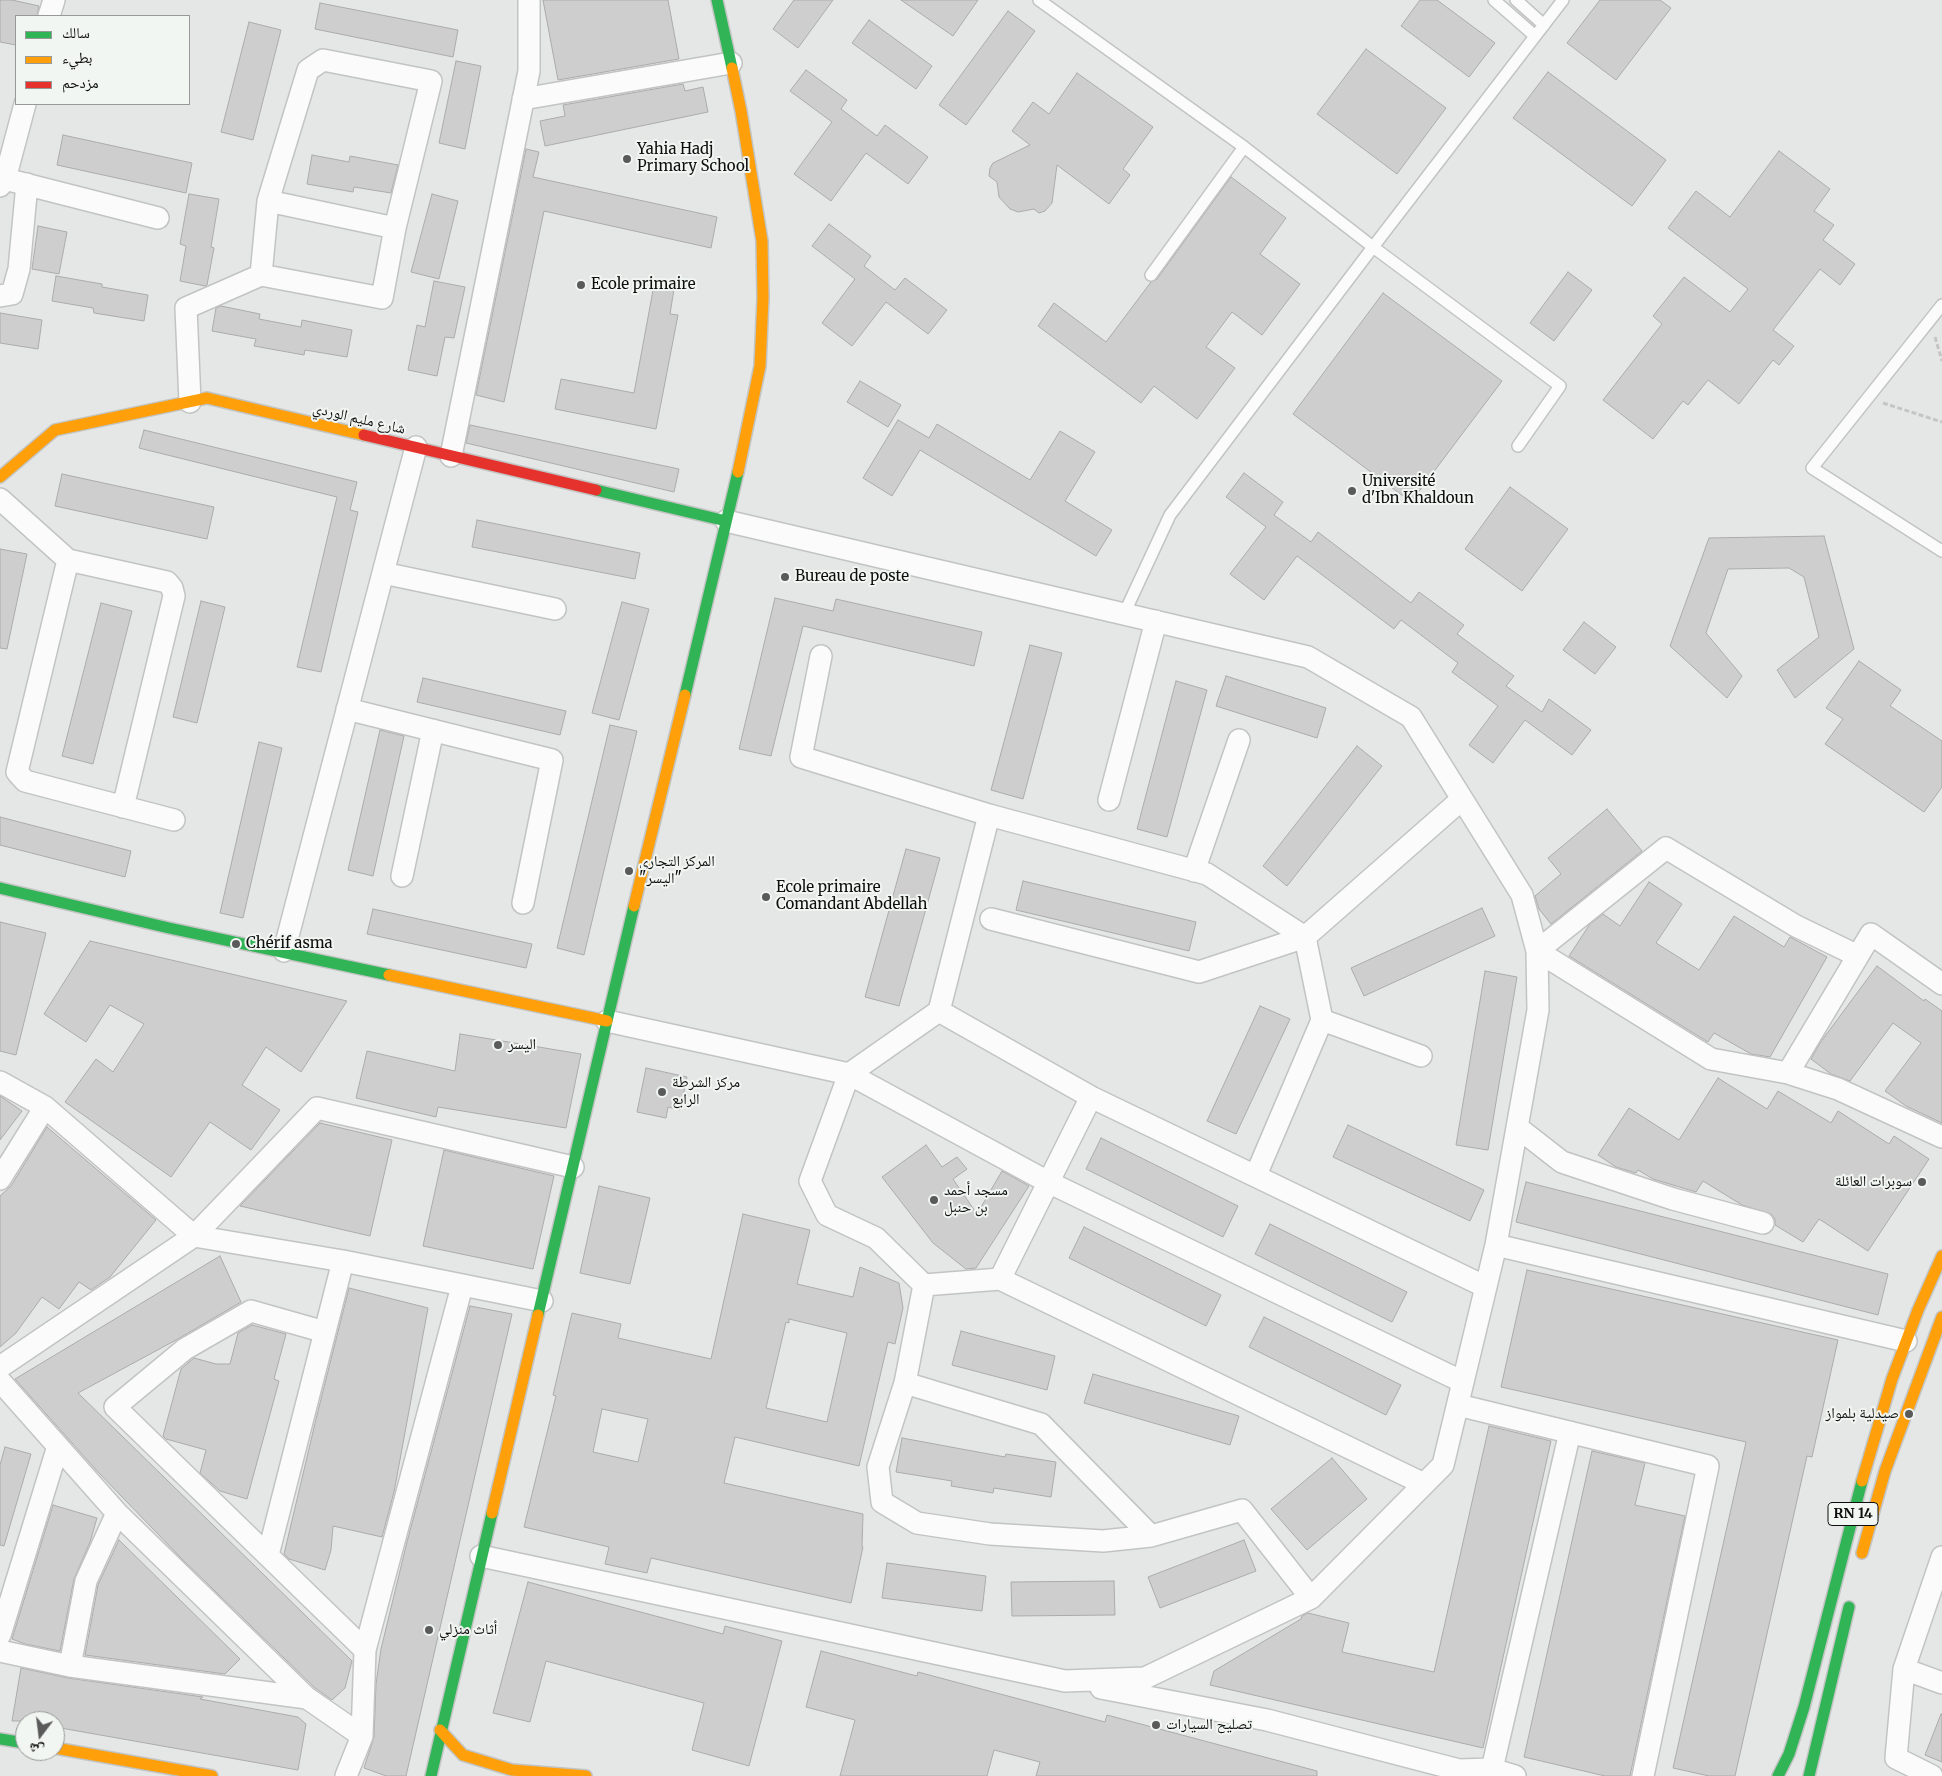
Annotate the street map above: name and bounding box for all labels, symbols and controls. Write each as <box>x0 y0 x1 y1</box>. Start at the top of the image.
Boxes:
legend <box>15 15 190 105</box>
text: سالك <box>62 23 90 42</box>
text: بطيء <box>62 48 92 67</box>
text: مزدحم <box>62 73 99 92</box>
place label: Yahia Hadj Primary School <box>637 141 749 176</box>
marker: Yahia Hadj Primary School <box>621 153 633 165</box>
place label: Ecole primaire <box>591 276 696 294</box>
marker: Ecole primaire <box>575 279 587 291</box>
street label: شارع مليم الوردي <box>311 400 407 438</box>
place label: Université d'Ibn Khaldoun <box>1362 473 1474 508</box>
marker: Université d'Ibn Khaldoun <box>1346 485 1358 497</box>
place label: Bureau de poste <box>795 568 909 586</box>
marker: Bureau de poste <box>779 571 791 583</box>
place label: المركز التجاري "اليسر" <box>639 853 715 888</box>
marker: المركز التجاري "اليسر" <box>623 865 635 877</box>
place label: Ecole primaire Comandant Abdellah <box>776 879 927 914</box>
marker: Ecole primaire Comandant Abdellah <box>760 891 772 903</box>
place label: Chérif asma <box>246 935 333 953</box>
marker: Chérif asma <box>230 938 242 950</box>
place label: اليسر <box>508 1036 536 1054</box>
marker: اليسر <box>492 1039 504 1051</box>
place label: مركز الشرطة الرابع <box>672 1074 740 1109</box>
marker: مركز الشرطة الرابع <box>656 1086 668 1098</box>
place label: سوبرات العائلة <box>1835 1173 1912 1191</box>
marker: سوبرات العائلة <box>1916 1176 1928 1188</box>
place label: مسجد أحمد بن حنبل <box>944 1182 1008 1217</box>
marker: مسجد أحمد بن حنبل <box>928 1194 940 1206</box>
place label: صيدلية بلمواز <box>1825 1405 1899 1423</box>
marker: صيدلية بلمواز <box>1903 1408 1915 1420</box>
road number: RN 14 <box>1828 1502 1878 1526</box>
place label: أثاث منزلي <box>439 1621 497 1639</box>
marker: أثاث منزلي <box>423 1624 435 1636</box>
north arrow <box>15 1711 65 1761</box>
place label: تصليح السيارات <box>1166 1716 1252 1734</box>
marker: تصليح السيارات <box>1150 1719 1162 1731</box>
text: ش <box>27 1739 46 1760</box>

